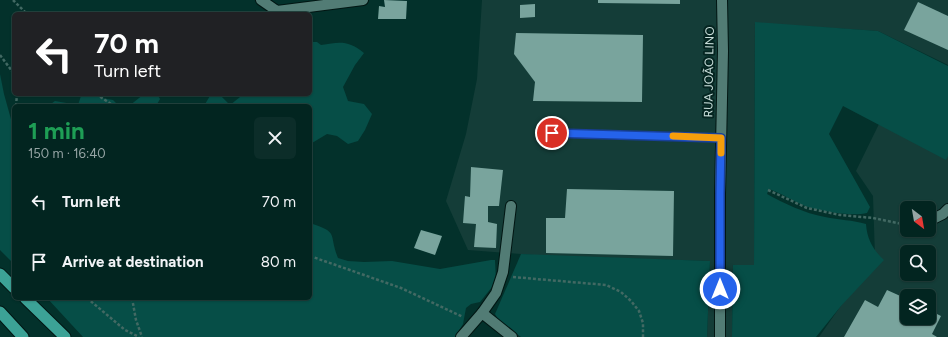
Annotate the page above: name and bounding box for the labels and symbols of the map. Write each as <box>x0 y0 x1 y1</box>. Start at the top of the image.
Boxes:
street label: RUA JOÃO LINO <box>701 26 717 118</box>
pin <box>535 116 569 150</box>
north arrow <box>900 201 936 237</box>
position arrow <box>699 268 741 310</box>

